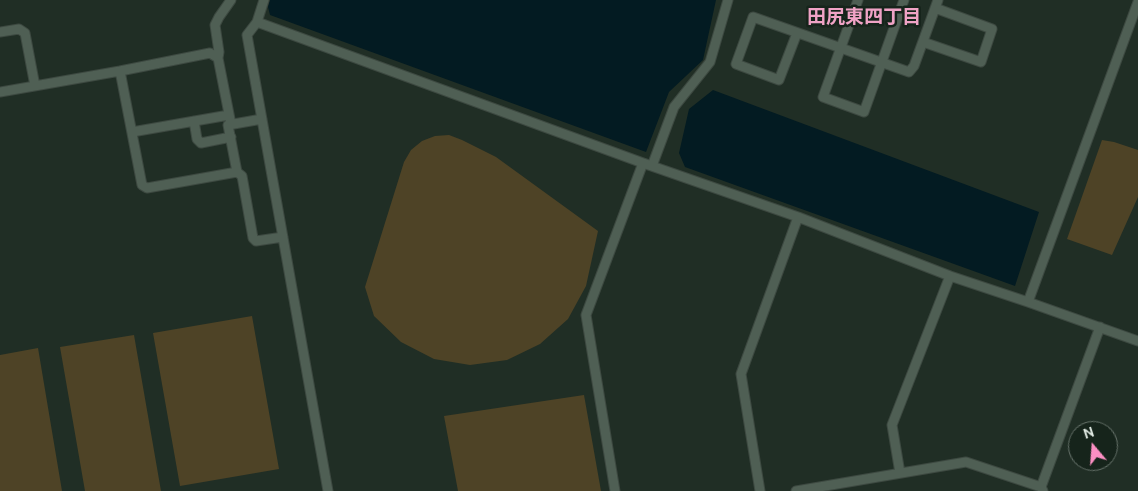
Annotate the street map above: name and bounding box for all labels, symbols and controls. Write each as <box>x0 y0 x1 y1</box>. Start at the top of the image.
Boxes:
district label: 田尻東四丁目 <box>807 6 921 28</box>
north arrow <box>1068 421 1118 471</box>
text: N <box>1081 423 1096 442</box>

